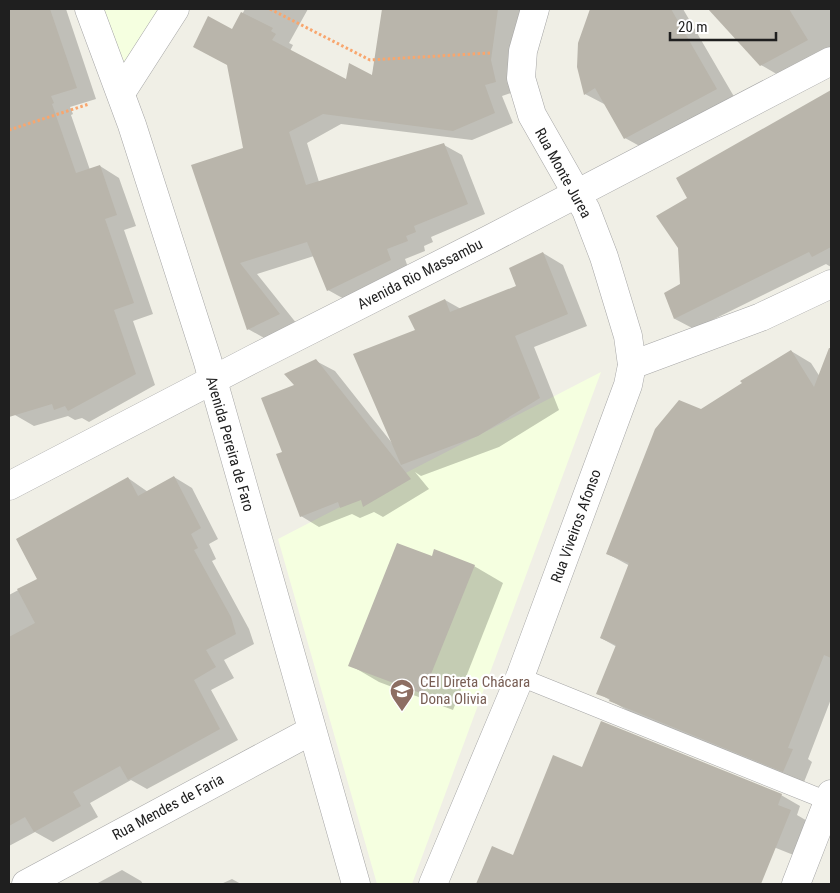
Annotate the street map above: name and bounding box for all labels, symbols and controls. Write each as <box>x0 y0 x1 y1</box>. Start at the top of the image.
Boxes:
scale bar <box>670 10 776 42</box>
text: 20 m <box>678 18 708 36</box>
street label: Rua Monte Jurea <box>531 125 595 221</box>
street label: Avenida Rio Massambu <box>354 235 486 313</box>
street label: Avenida Pereira de Faro <box>202 374 258 514</box>
street label: Rua Viveiros Afonso <box>547 467 605 585</box>
place label: CEI Direta Chácara Dona Olivia <box>420 673 530 708</box>
school or university icon: CEI Direta Chácara Dona Olivia <box>389 678 415 712</box>
street label: Rua Mendes de Faria <box>109 770 227 844</box>

